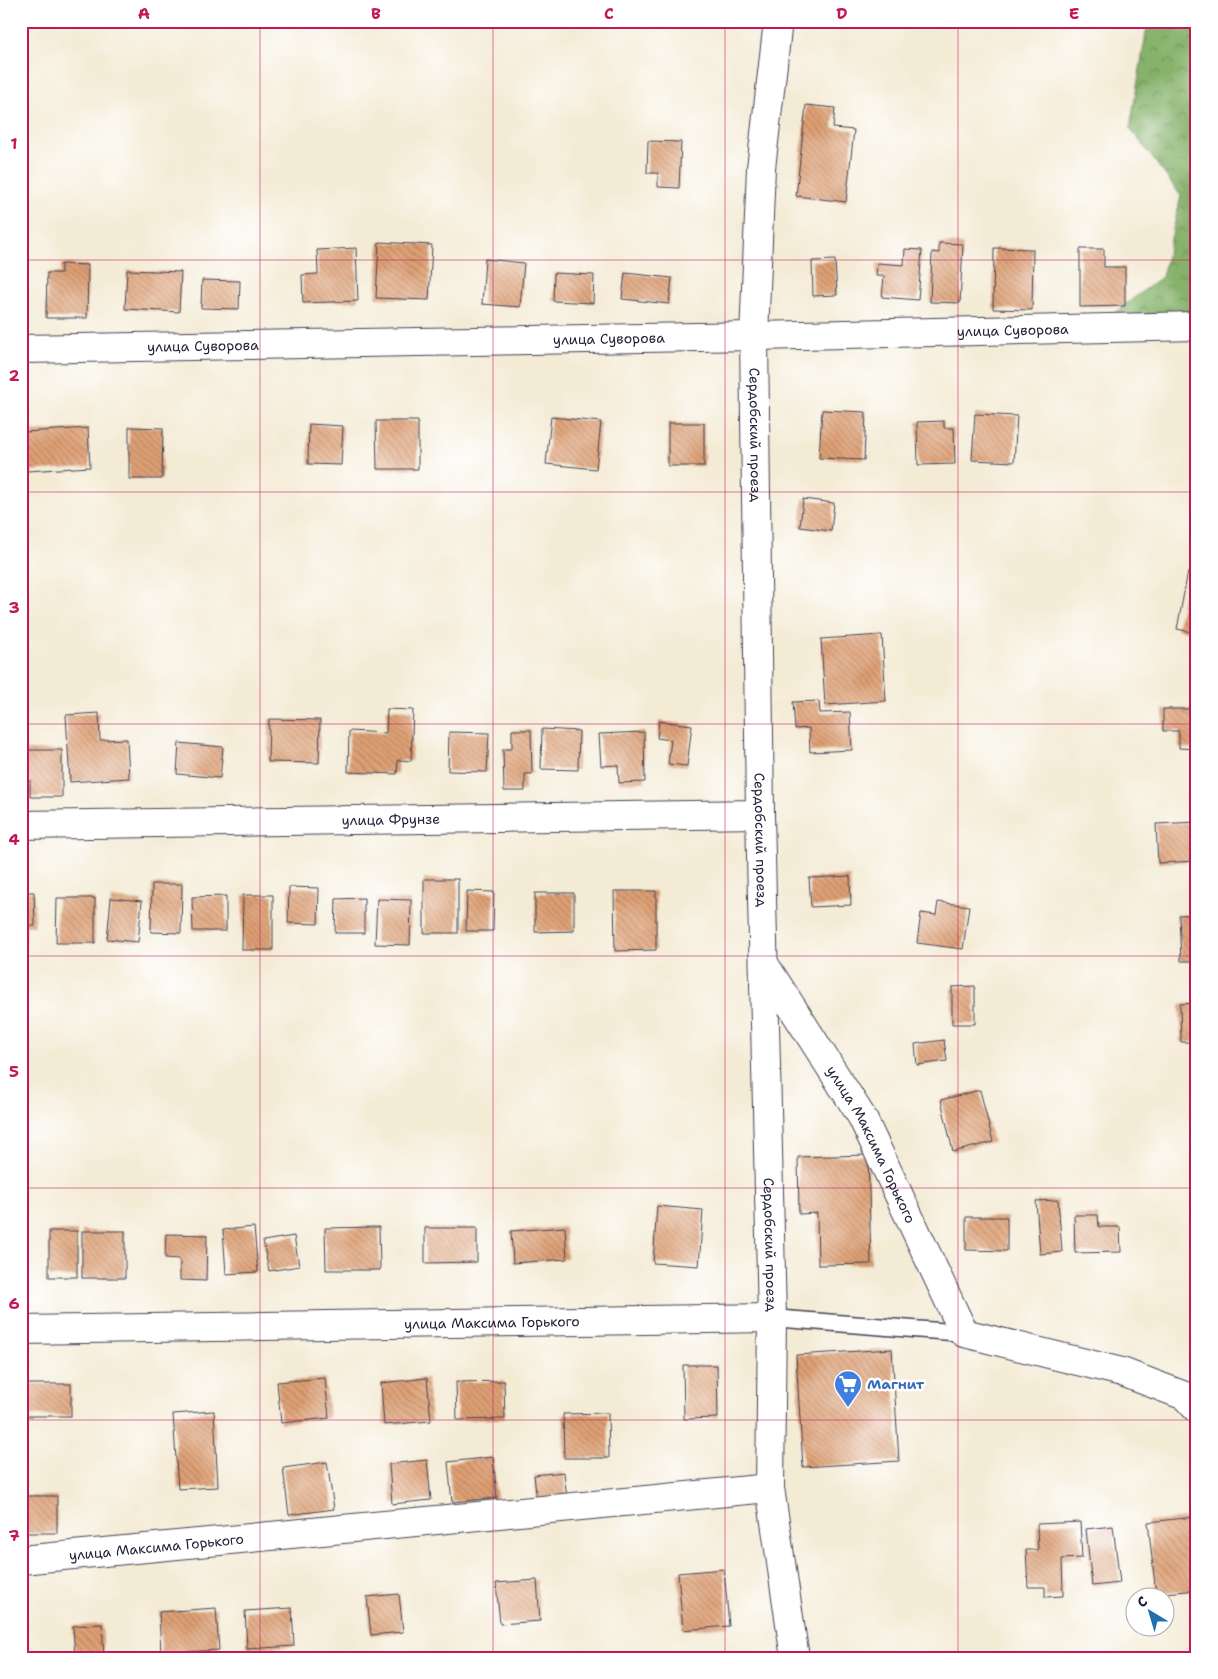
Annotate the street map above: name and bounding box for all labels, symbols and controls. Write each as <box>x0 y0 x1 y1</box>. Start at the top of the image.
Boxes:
text: A <box>138 3 150 24</box>
text: B <box>371 3 381 24</box>
text: C <box>604 3 614 24</box>
text: D <box>836 3 848 24</box>
text: E <box>1069 3 1079 24</box>
text: 1 <box>10 133 18 154</box>
street label: улица Суворова <box>957 320 1069 340</box>
street label: улица Суворова <box>553 329 665 349</box>
street label: улица Суворова <box>147 336 259 356</box>
text: 2 <box>8 365 20 386</box>
street label: Сердобский проезд <box>745 368 765 502</box>
text: 3 <box>8 597 20 618</box>
street label: Сердобский проезд <box>750 773 771 907</box>
street label: улица Фрунзе <box>342 810 440 829</box>
text: 4 <box>8 829 20 850</box>
text: 5 <box>9 1061 19 1082</box>
street label: улица Максима Горького <box>823 1062 920 1226</box>
street label: Сердобский проезд <box>760 1177 781 1312</box>
text: 6 <box>8 1293 20 1314</box>
street label: улица Максима Горького <box>404 1312 580 1333</box>
supermarket icon: Магнит <box>833 1369 863 1408</box>
place label: Магнит <box>867 1375 925 1393</box>
text: 7 <box>8 1525 20 1546</box>
street label: улица Максима Горького <box>68 1530 245 1564</box>
north arrow <box>1126 1586 1176 1636</box>
text: С <box>1133 1592 1151 1611</box>

